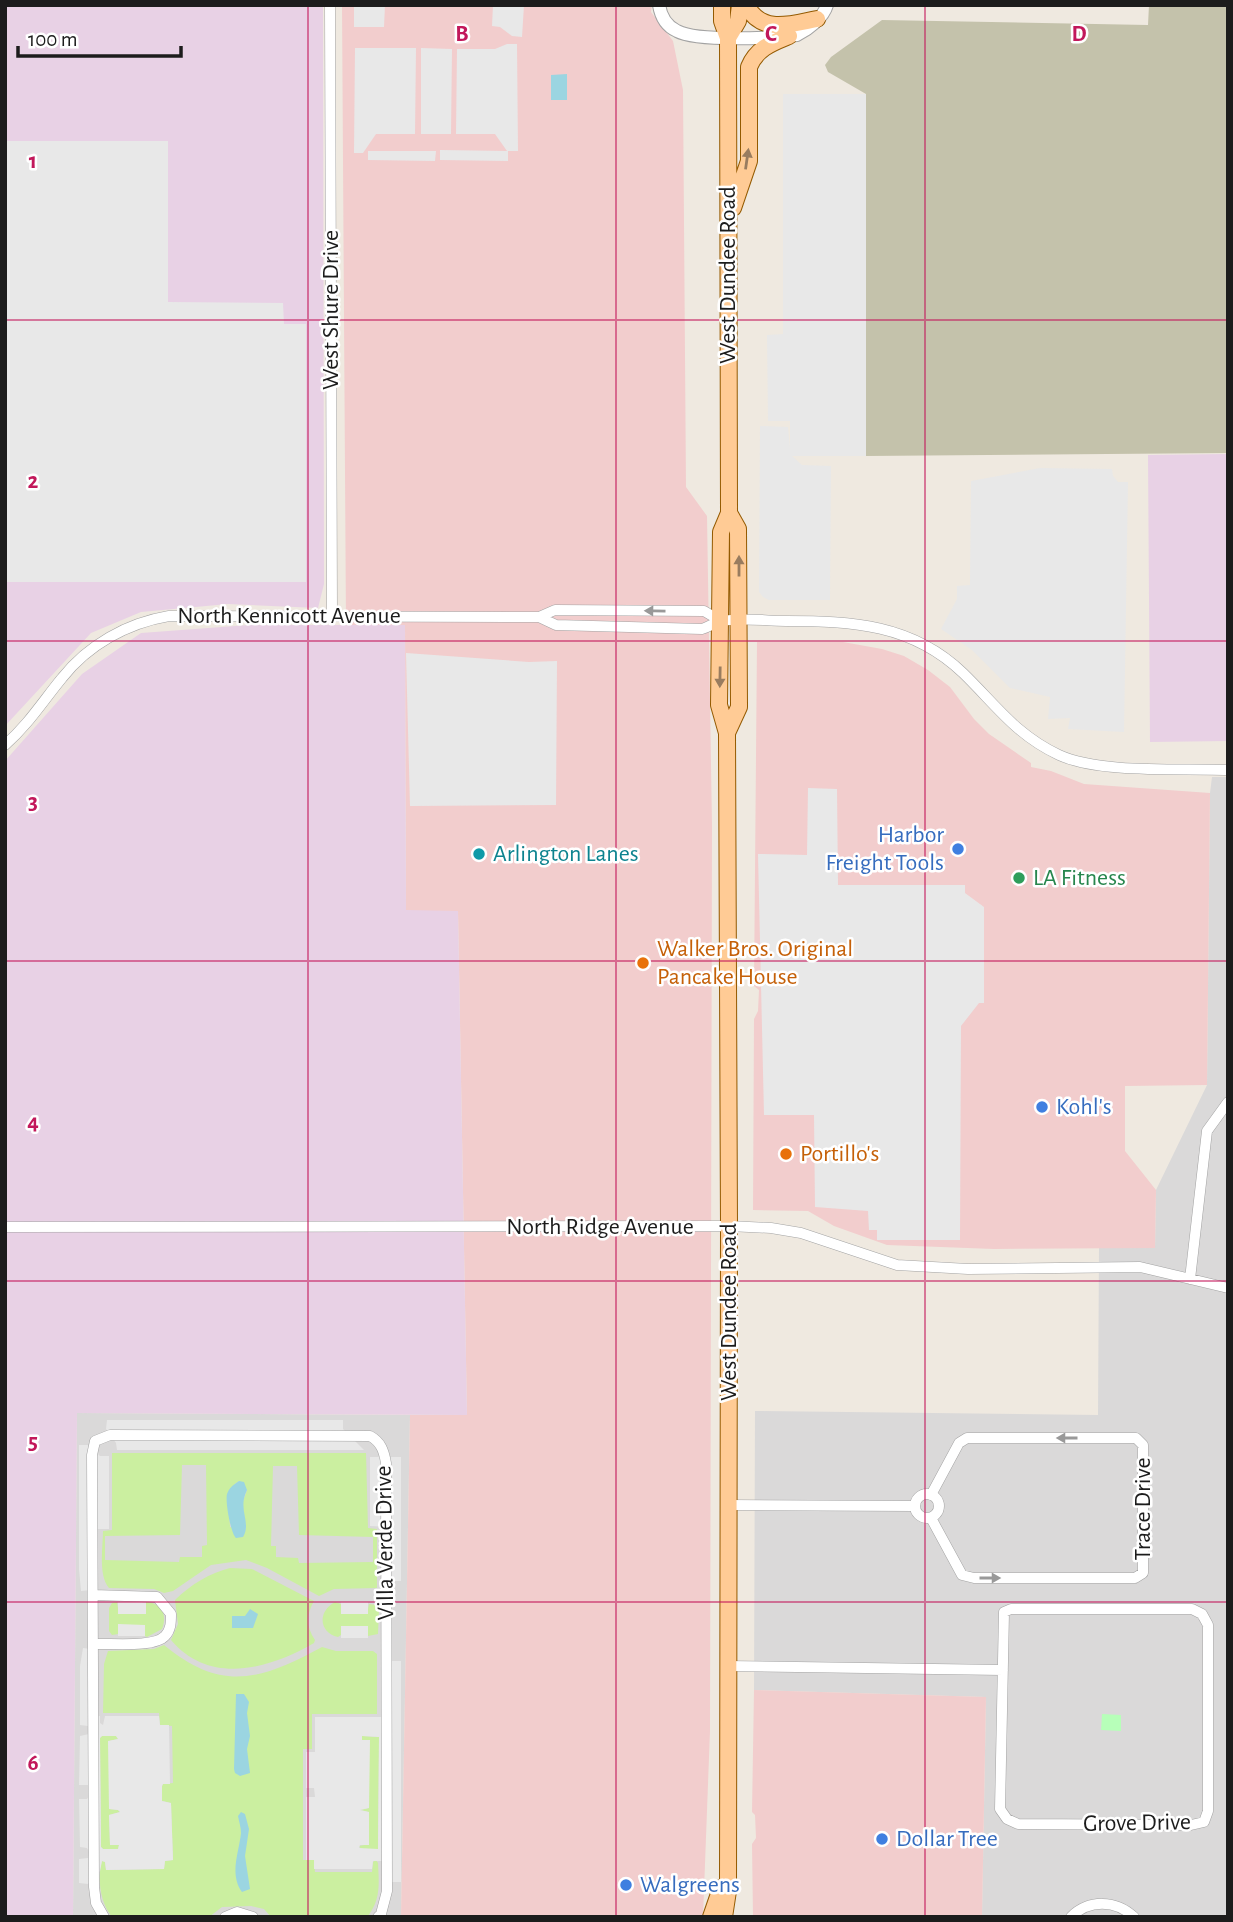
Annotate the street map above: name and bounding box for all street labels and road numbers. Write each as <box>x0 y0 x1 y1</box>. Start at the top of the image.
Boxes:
street label: West Dundee Road <box>716 186 740 364</box>
street label: West Shure Drive <box>319 230 343 390</box>
street label: North Kennicott Avenue <box>177 604 401 628</box>
street label: North Ridge Avenue <box>506 1215 694 1239</box>
street label: West Dundee Road <box>717 1223 741 1401</box>
street label: Trace Drive <box>1131 1458 1155 1560</box>
street label: Villa Verde Drive <box>372 1465 398 1621</box>
street label: Grove Drive <box>1083 1810 1191 1836</box>

